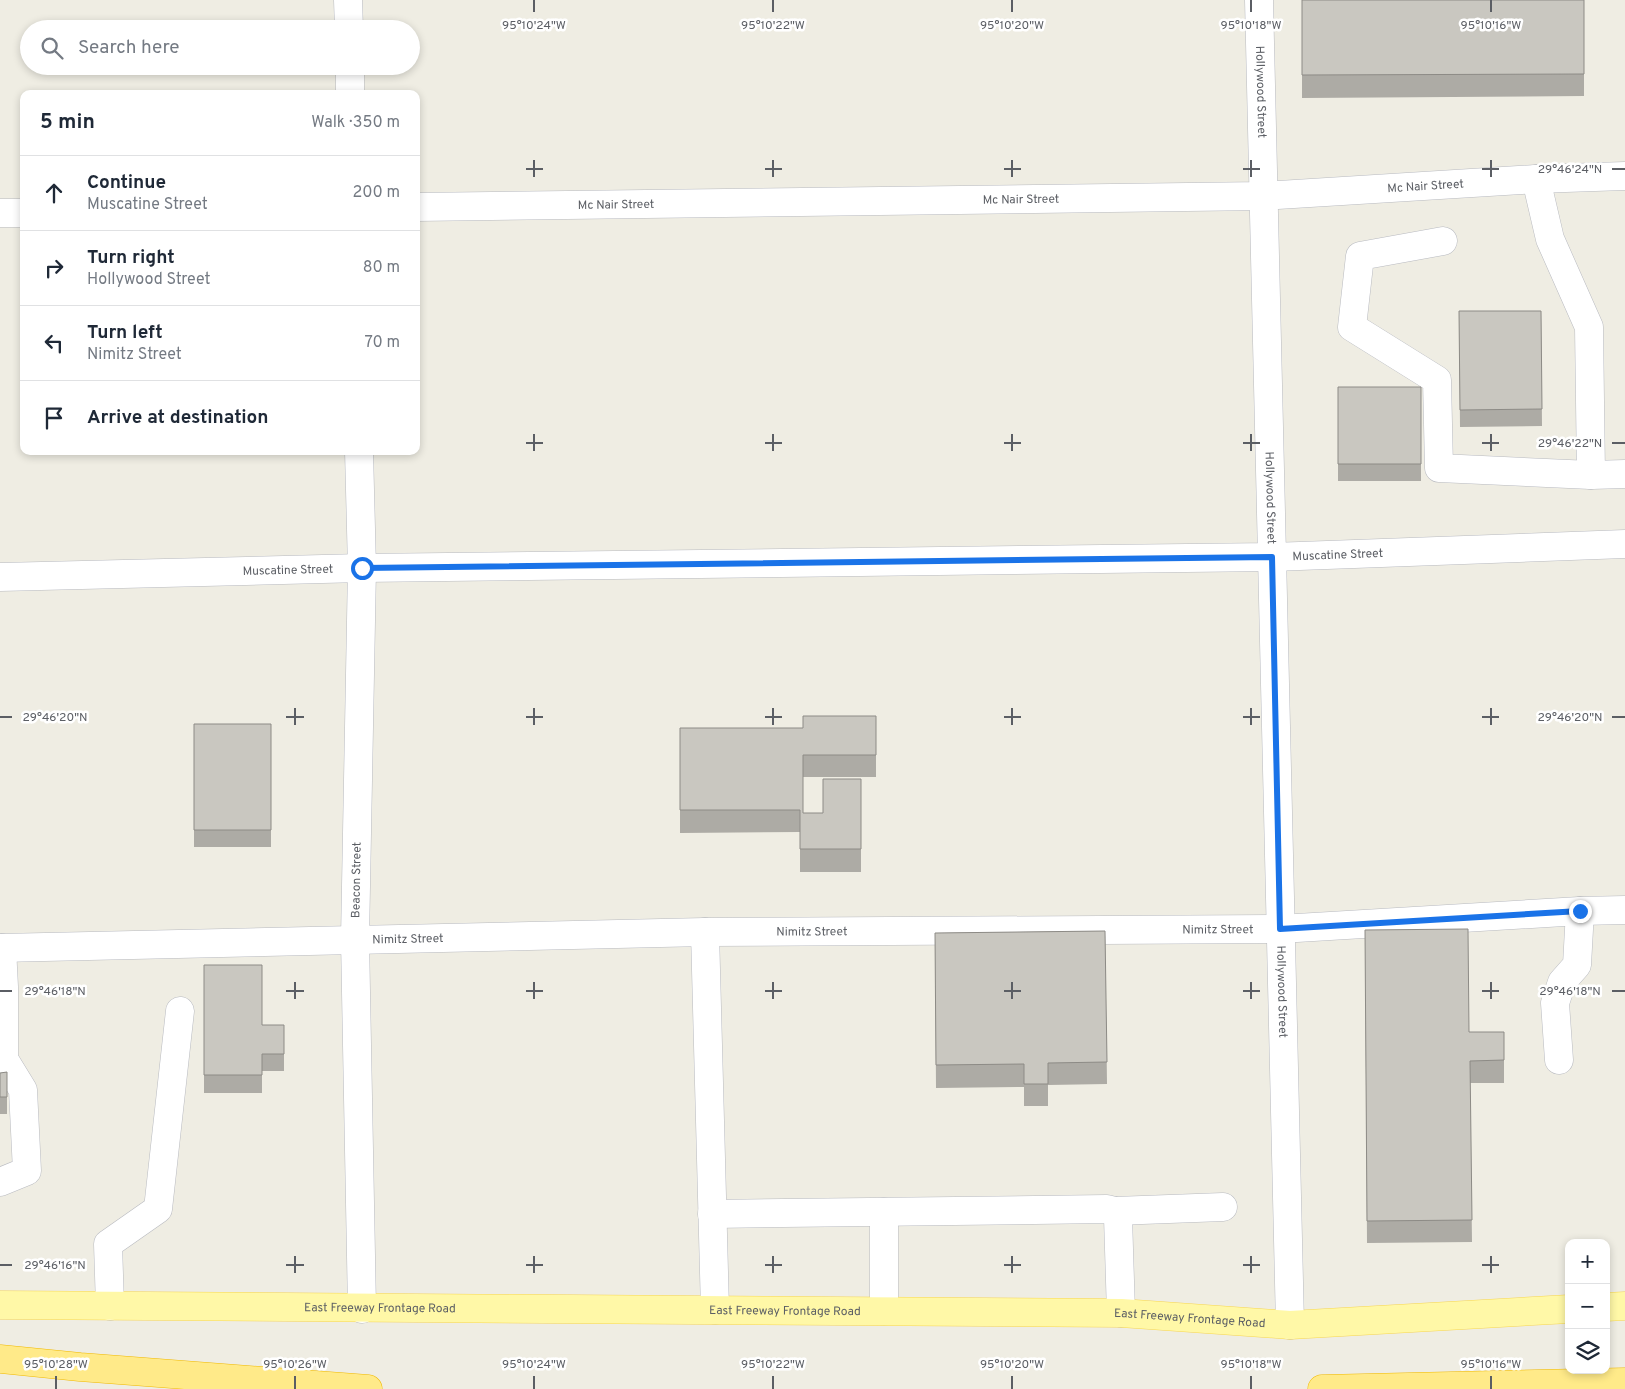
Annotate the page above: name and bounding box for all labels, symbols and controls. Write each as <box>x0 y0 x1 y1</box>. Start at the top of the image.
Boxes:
text: 95°10'24"W <box>502 18 566 34</box>
text: 95°10'22"W <box>741 18 805 34</box>
text: 95°10'20"W <box>980 18 1044 34</box>
text: 95°10'18"W <box>1221 18 1282 34</box>
text: 95°10'16"W <box>1461 18 1521 34</box>
search box <box>20 20 420 75</box>
icon: search <box>38 34 66 62</box>
text: Search here <box>78 36 180 60</box>
street label: Hollywood Street <box>1251 45 1269 139</box>
text: 5 min <box>40 109 95 136</box>
text: Walk · 350 m <box>311 113 400 133</box>
text: 29°46'24"N <box>1538 162 1602 178</box>
text: Continue <box>87 171 166 195</box>
street label: Mc Nair Street <box>1387 177 1464 197</box>
icon: ahead <box>40 179 68 207</box>
text: 200 m <box>352 183 400 203</box>
street label: Mc Nair Street <box>983 192 1059 209</box>
text: Muscatine Street <box>87 195 208 215</box>
street label: Mc Nair Street <box>578 197 654 214</box>
text: Turn right <box>87 246 175 270</box>
icon: right <box>40 254 68 282</box>
text: 80 m <box>363 258 400 278</box>
text: Hollywood Street <box>87 270 210 290</box>
text: Turn left <box>87 321 163 345</box>
icon: left <box>40 329 68 357</box>
text: 70 m <box>365 333 400 353</box>
text: Nimitz Street <box>87 345 182 365</box>
icon: arrive <box>40 404 68 432</box>
text: Arrive at destination <box>87 406 268 430</box>
text: 29°46'22"N <box>1538 436 1602 452</box>
street label: Hollywood Street <box>1261 451 1279 544</box>
street label: Muscatine Street <box>1292 546 1383 565</box>
route start <box>351 557 374 580</box>
street label: Muscatine Street <box>242 562 333 580</box>
text: 29°46'20"N <box>23 710 87 726</box>
text: 29°46'20"N <box>1538 710 1602 726</box>
street label: Beacon Street <box>348 842 366 918</box>
route end <box>1569 900 1592 923</box>
street label: Nimitz Street <box>1182 922 1253 939</box>
street label: Nimitz Street <box>776 924 847 941</box>
street label: Nimitz Street <box>372 931 444 949</box>
street label: Hollywood Street <box>1272 945 1290 1038</box>
text: 29°46'18"N <box>24 984 86 1000</box>
text: 29°46'18"N <box>1539 984 1601 1000</box>
map controls <box>1565 1239 1610 1374</box>
button: + <box>1565 1239 1610 1284</box>
text: 29°46'16"N <box>24 1258 86 1274</box>
button: − <box>1565 1284 1610 1329</box>
street label: East Freeway Frontage Road <box>304 1300 456 1317</box>
street label: East Freeway Frontage Road <box>709 1303 861 1320</box>
street label: East Freeway Frontage Road <box>1114 1306 1266 1332</box>
button: layers <box>1565 1329 1610 1374</box>
text: 95°10'28"W <box>24 1357 88 1373</box>
text: 95°10'26"W <box>263 1357 327 1373</box>
text: 95°10'24"W <box>502 1357 566 1373</box>
text: 95°10'22"W <box>741 1357 805 1373</box>
text: 95°10'20"W <box>980 1357 1044 1373</box>
text: 95°10'18"W <box>1221 1357 1282 1373</box>
text: 95°10'16"W <box>1461 1357 1521 1373</box>

